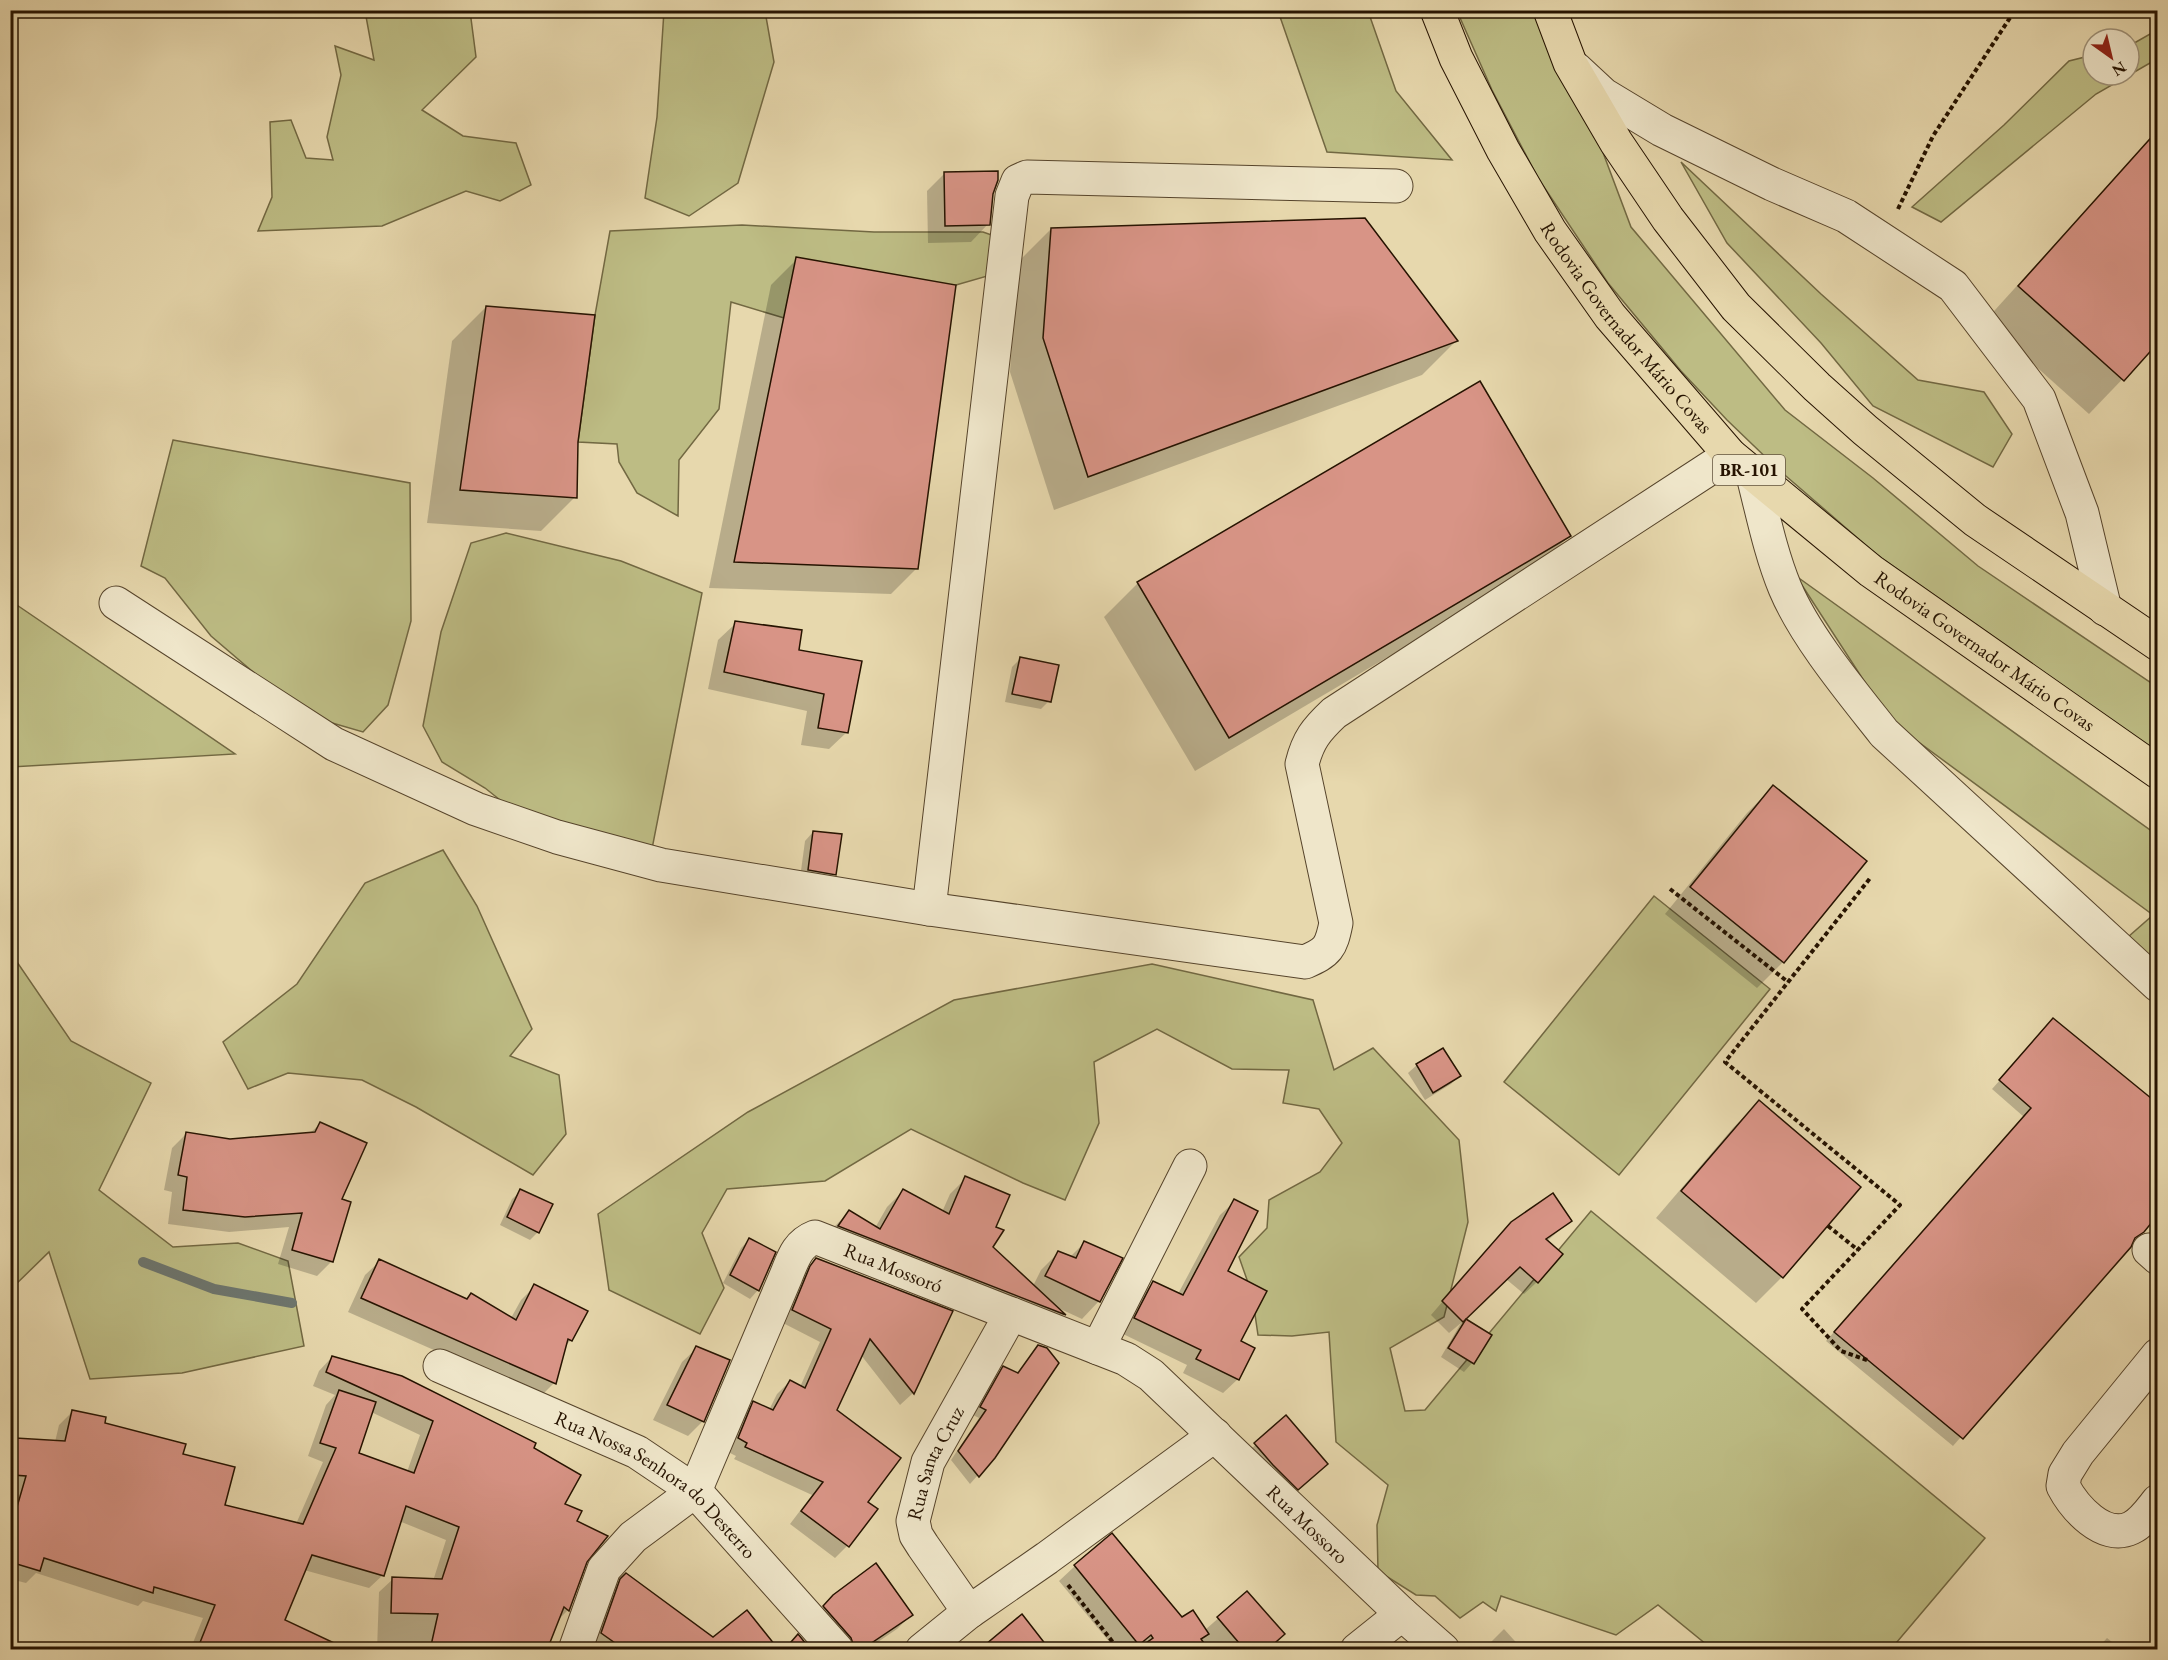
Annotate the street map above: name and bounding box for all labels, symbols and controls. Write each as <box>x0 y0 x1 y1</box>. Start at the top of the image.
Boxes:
north arrow <box>2081 27 2141 87</box>
text: N <box>2108 57 2130 81</box>
street label: Rodovia Governador Mário Covas <box>1535 217 1719 439</box>
road number: BR-101 <box>1713 455 1785 485</box>
street label: Rodovia Governador Mário Covas <box>1870 565 2100 737</box>
street label: Rua Mossoró <box>840 1237 947 1299</box>
street label: Rua Santa Cruz <box>901 1401 970 1523</box>
street label: Rua Nossa Senhora do Desterro <box>551 1405 762 1564</box>
street label: Rua Mossoro <box>1261 1479 1354 1570</box>

